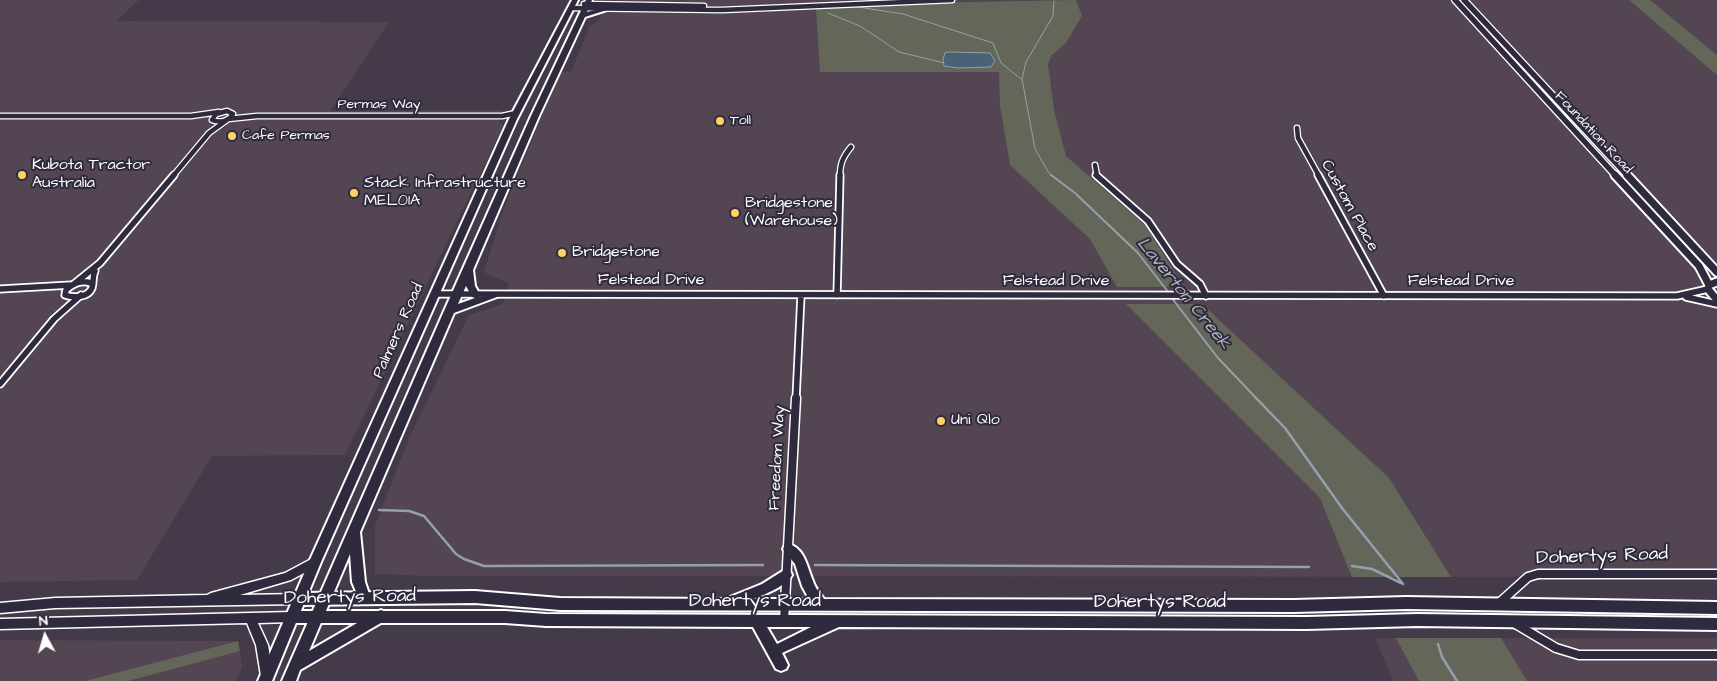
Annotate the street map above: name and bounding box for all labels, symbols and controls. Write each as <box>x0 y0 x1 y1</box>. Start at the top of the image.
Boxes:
street label: Foundation Road <box>1551 88 1635 178</box>
street label: Permas Way <box>338 97 420 113</box>
place label: Toll <box>730 113 751 129</box>
marker: Toll <box>714 115 726 127</box>
place label: Cafe Permas <box>242 128 330 144</box>
marker: Cafe Permas <box>226 130 238 142</box>
place label: Kubota Tractor Australia <box>32 156 150 194</box>
street label: Custom Place <box>1316 157 1382 255</box>
marker: Kubota Tractor Australia <box>16 169 28 181</box>
place label: Stack Infrastructure MEL01A <box>364 174 526 212</box>
marker: Stack Infrastructure MEL01A <box>348 187 360 199</box>
place label: Bridgestone (Warehouse) <box>745 194 838 232</box>
marker: Bridgestone (Warehouse) <box>729 207 741 219</box>
water label: Laverton Creek <box>1131 234 1235 354</box>
place label: Bridgestone <box>572 243 660 263</box>
marker: Bridgestone <box>556 247 568 259</box>
street label: Felstead Drive <box>598 271 704 291</box>
street label: Felstead Drive <box>1003 272 1109 292</box>
street label: Felstead Drive <box>1408 272 1514 292</box>
street label: Palmers Road <box>369 281 429 381</box>
street label: Freedom Way <box>766 405 790 511</box>
place label: Uni Qlo <box>951 411 1000 431</box>
marker: Uni Qlo <box>935 415 947 427</box>
street label: Dohertys Road <box>1536 543 1668 571</box>
street label: Dohertys Road <box>284 585 416 611</box>
street label: Dohertys Road <box>689 591 821 613</box>
street label: Dohertys Road <box>1094 592 1226 614</box>
north arrow <box>20 611 70 661</box>
text: N <box>38 611 49 631</box>

